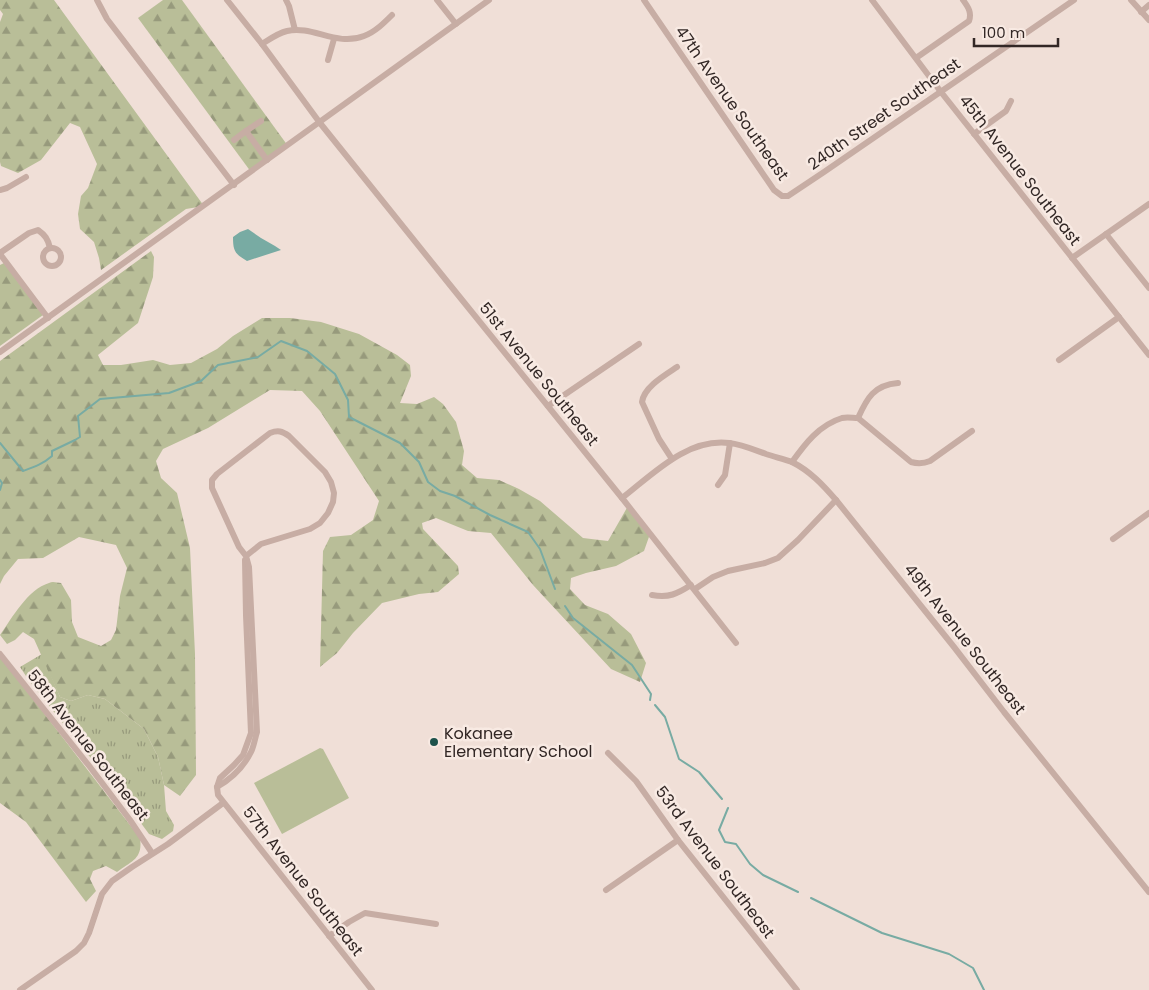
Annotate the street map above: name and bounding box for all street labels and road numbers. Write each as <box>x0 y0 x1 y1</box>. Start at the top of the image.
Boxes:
street label: 47th Avenue Southeast <box>670 21 794 185</box>
street label: 240th Street Southeast <box>803 52 965 176</box>
street label: 45th Avenue Southeast <box>954 90 1086 250</box>
street label: 51st Avenue Southeast <box>474 297 604 451</box>
street label: 49th Avenue Southeast <box>899 559 1031 719</box>
street label: 58th Avenue Southeast <box>22 665 154 825</box>
street label: 53rd Avenue Southeast <box>650 781 780 943</box>
street label: 57th Avenue Southeast <box>237 801 369 961</box>

